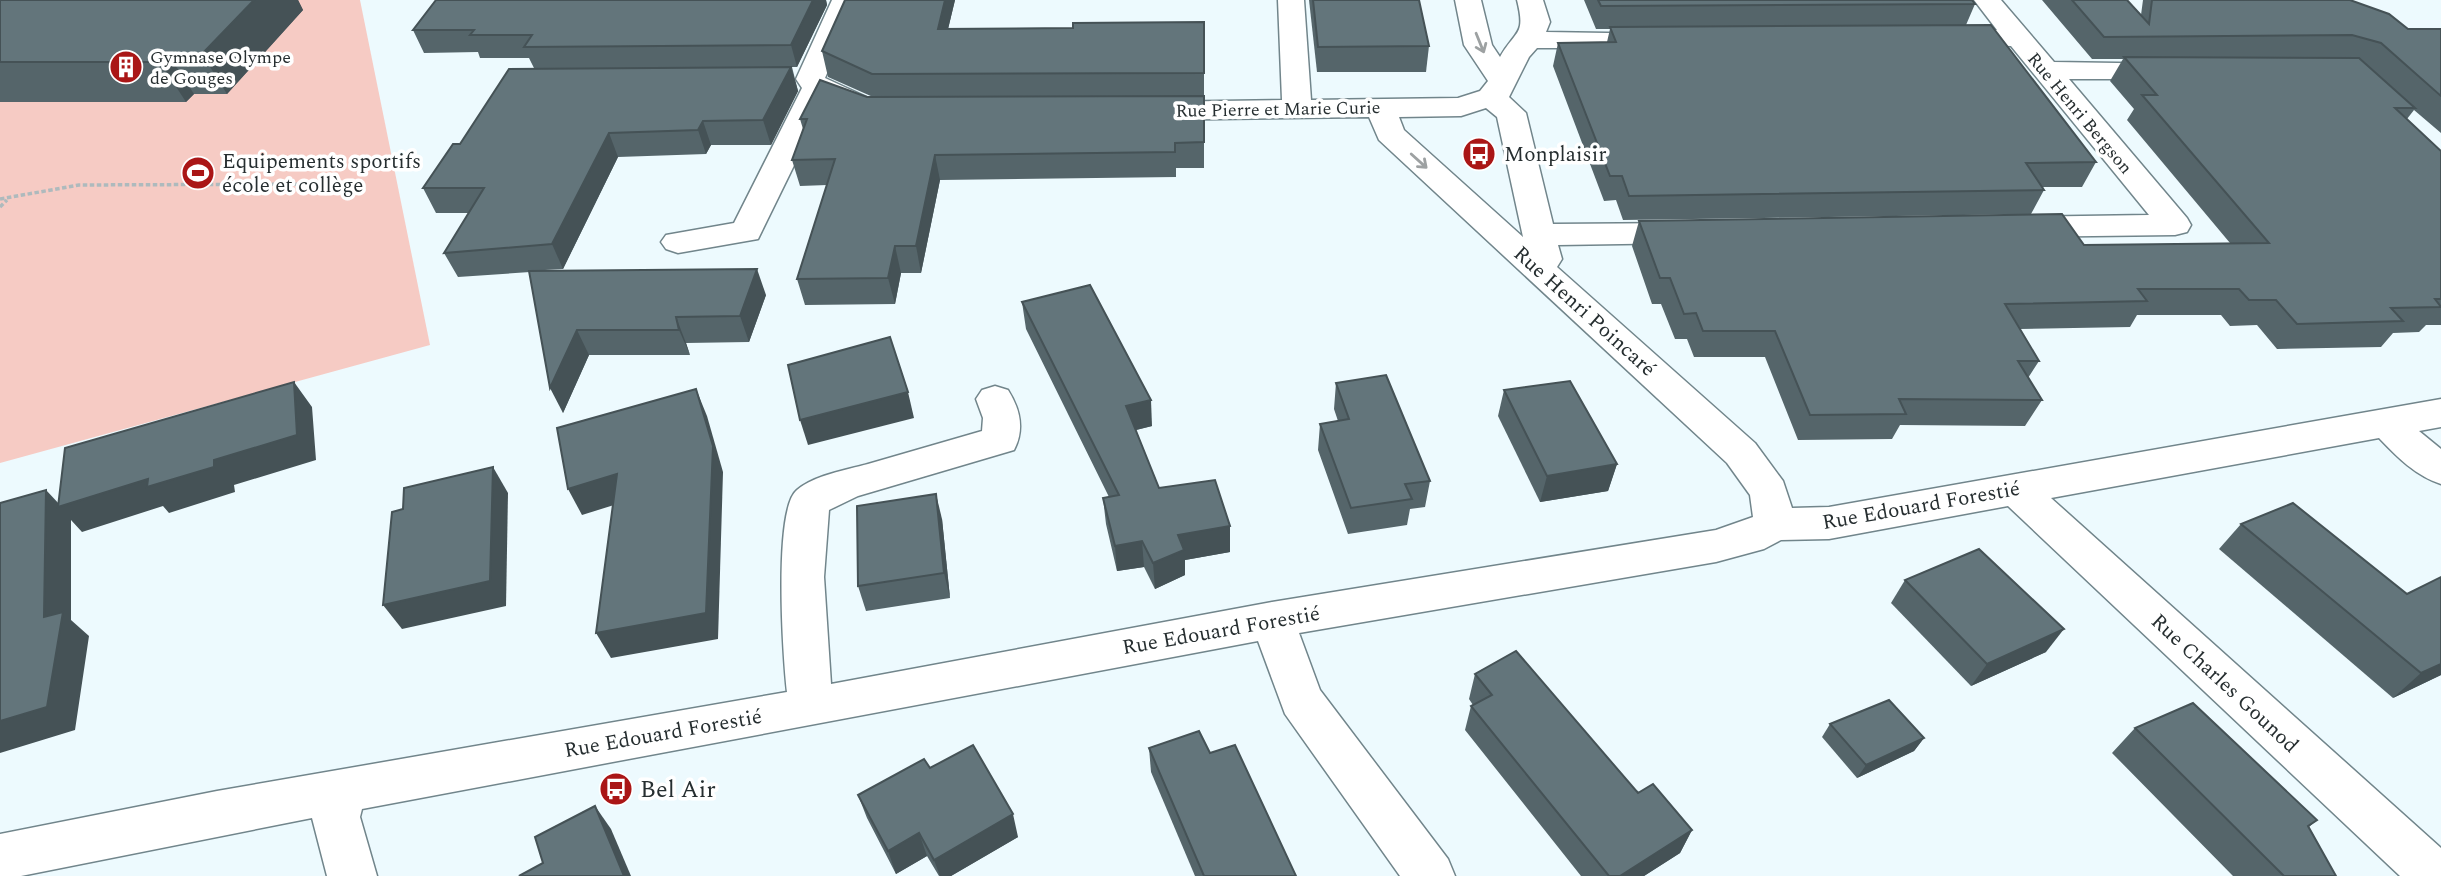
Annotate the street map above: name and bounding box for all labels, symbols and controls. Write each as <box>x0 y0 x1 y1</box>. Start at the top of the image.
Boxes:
one-way arrow <box>1474 32 1487 53</box>
place label: Gymnase Olympe de Gouges <box>150 44 291 92</box>
street label: Rue Henri Bergson <box>2020 47 2139 180</box>
building icon: Gymnase Olympe de Gouges <box>107 48 145 86</box>
street label: Rue Pierre et Marie Curie <box>1175 94 1381 125</box>
bus stop icon: Monplaisir <box>1460 135 1498 173</box>
place label: Monplaisir <box>1504 139 1607 171</box>
place label: Equipements sportifs école et collège <box>222 146 421 202</box>
one-way arrow <box>1410 152 1427 169</box>
sports icon: Equipements sportifs école et collège <box>179 154 217 192</box>
street label: Rue Henri Poincaré <box>1506 239 1663 385</box>
street label: Rue Edouard Forestié <box>1820 473 2023 539</box>
street label: Rue Edouard Forestié <box>1120 598 1323 664</box>
street label: Rue Charles Gounod <box>2143 606 2306 761</box>
street label: Rue Edouard Forestié <box>562 701 765 767</box>
bus stop icon: Bel Air <box>597 770 635 808</box>
place label: Bel Air <box>640 772 716 808</box>

